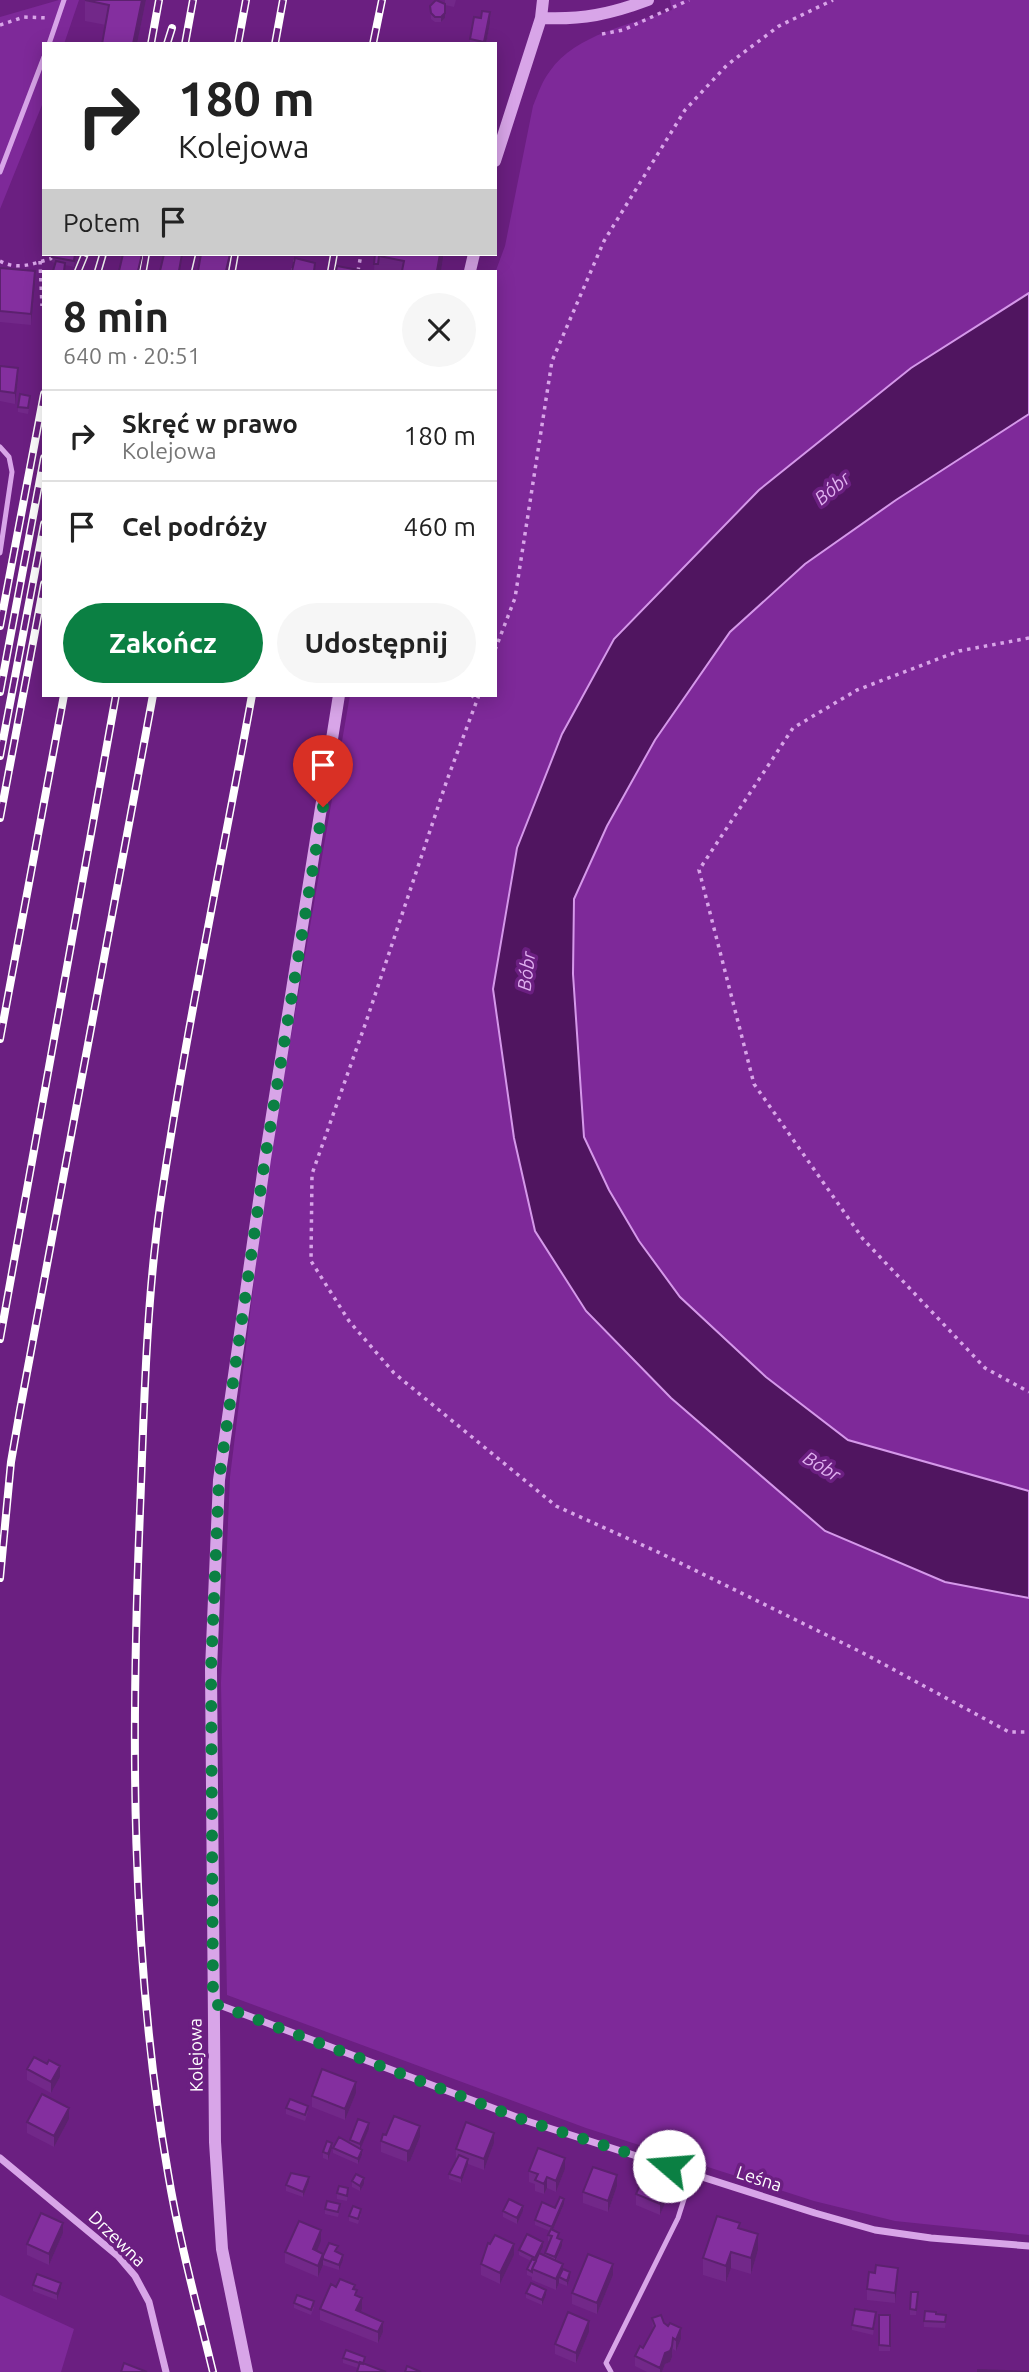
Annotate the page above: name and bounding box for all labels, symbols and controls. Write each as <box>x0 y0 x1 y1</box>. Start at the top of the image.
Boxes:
icon: right <box>63 70 154 161</box>
text: 180 m <box>178 70 315 125</box>
text: Kolejowa <box>178 128 310 164</box>
icon: arrive <box>154 203 192 241</box>
text: Potem <box>63 208 140 237</box>
text: 8 min <box>63 293 169 340</box>
button: close <box>402 293 476 367</box>
text: 640 m · 20:51 <box>63 343 201 368</box>
text: Skręć w prawo <box>122 409 298 438</box>
icon: right <box>63 417 101 455</box>
text: 180 m <box>404 421 476 450</box>
text: Kolejowa <box>122 438 217 463</box>
water label: Bóbr <box>810 466 855 509</box>
icon: arrive <box>63 508 101 546</box>
text: Cel podróży <box>122 512 267 541</box>
text: 460 m <box>404 512 476 541</box>
button: Zakończ <box>63 603 263 683</box>
button: Udostępnij <box>277 603 476 683</box>
pin <box>293 735 353 807</box>
icon: arrive <box>304 746 342 784</box>
water label: Bóbr <box>513 949 539 992</box>
water label: Bóbr <box>799 1446 845 1486</box>
street label: Kolejowa <box>184 2018 206 2092</box>
position arrow <box>632 2129 706 2203</box>
street label: Leśna <box>734 2161 784 2195</box>
street label: Drzewna <box>85 2206 150 2270</box>

